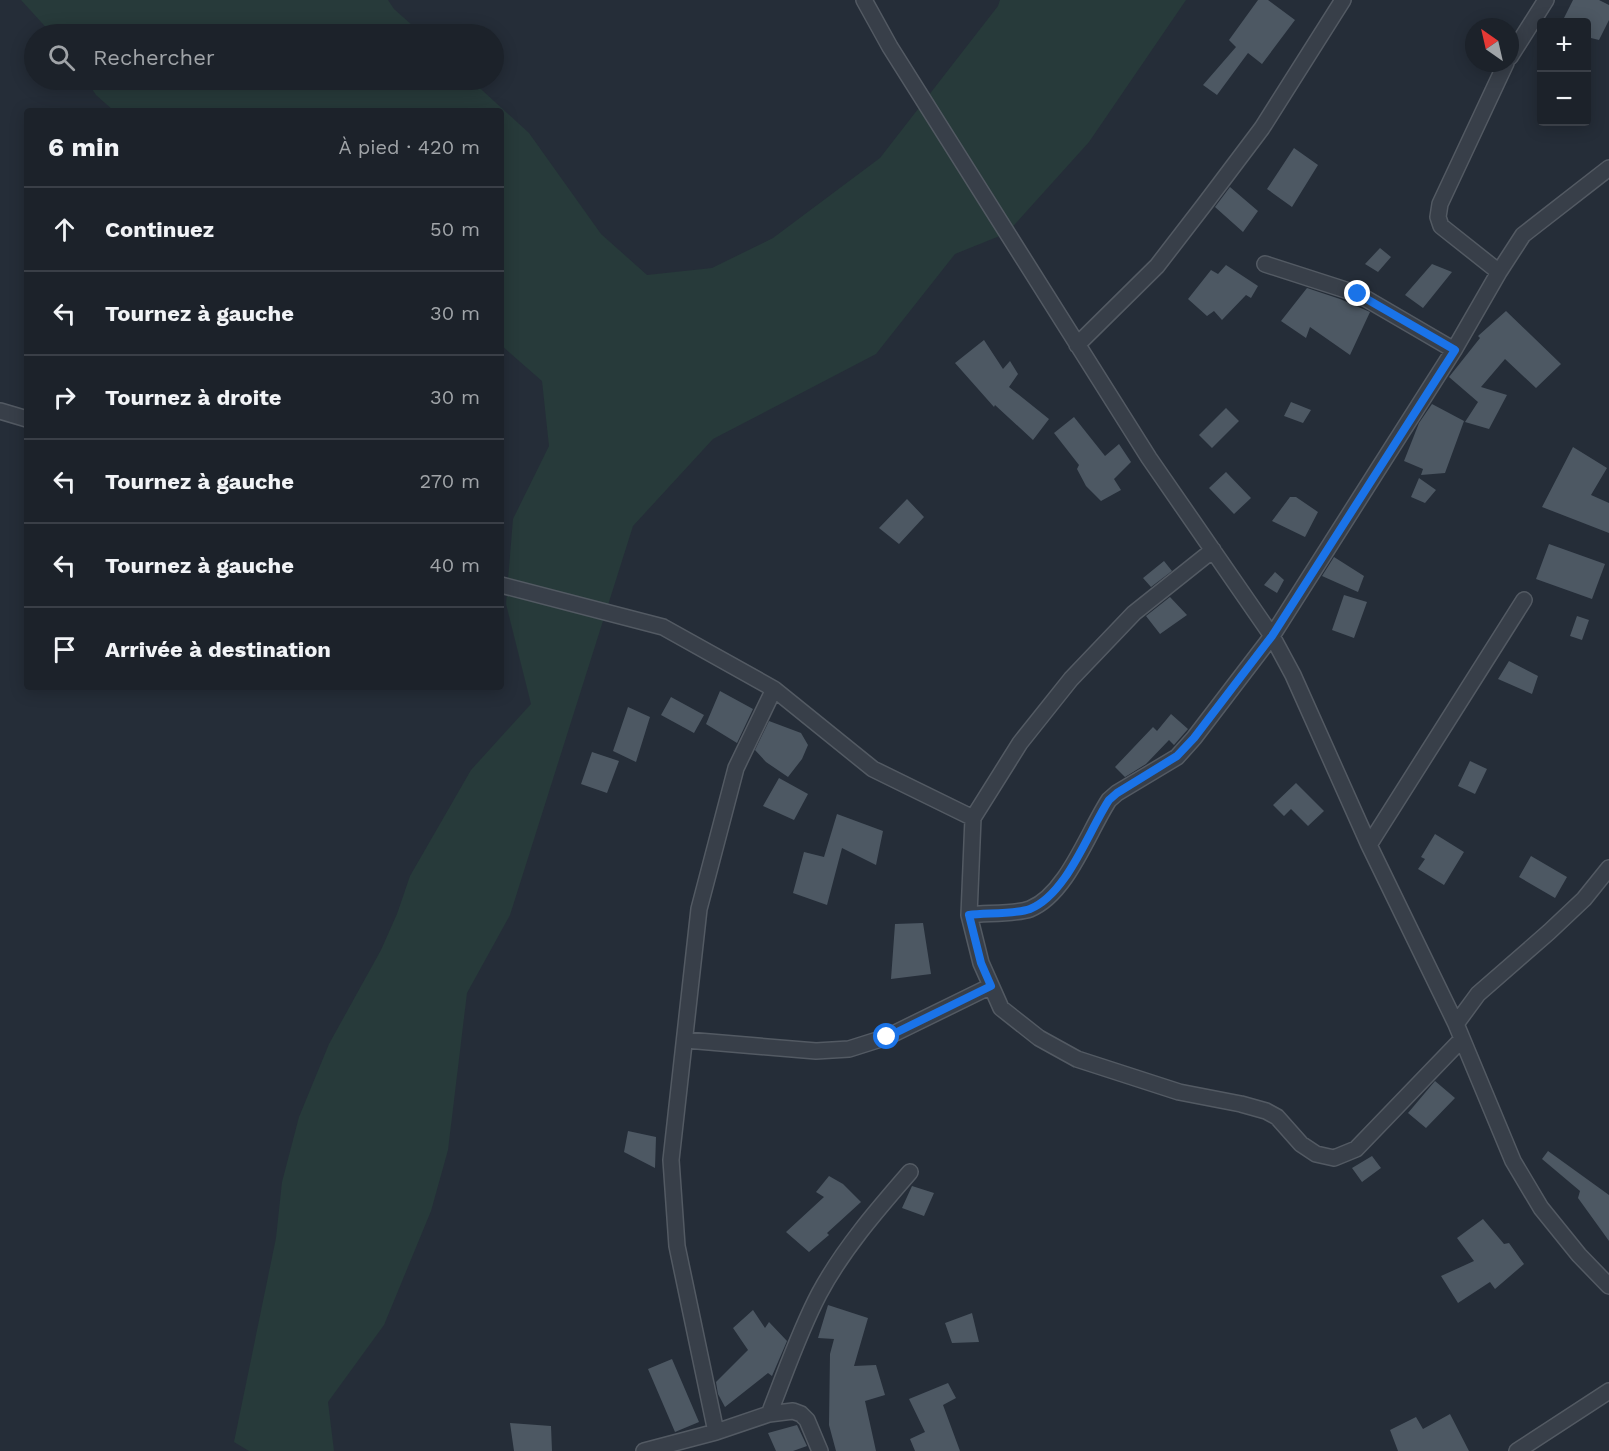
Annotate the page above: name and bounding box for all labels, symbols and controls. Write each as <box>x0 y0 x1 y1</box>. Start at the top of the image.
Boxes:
north arrow <box>1465 18 1519 72</box>
map controls <box>1537 18 1591 126</box>
button: + <box>1537 18 1591 72</box>
search box <box>24 24 504 90</box>
icon: search <box>45 41 78 74</box>
text: Rechercher <box>93 45 215 70</box>
button: − <box>1537 72 1591 126</box>
text: 6 min <box>48 132 120 162</box>
text: À pied · 420 m <box>338 135 480 159</box>
icon: ahead <box>48 213 81 246</box>
text: Continuez <box>105 217 214 242</box>
text: 50 m <box>430 217 480 241</box>
route end <box>1344 280 1370 306</box>
icon: left <box>48 297 81 330</box>
text: Tournez à gauche <box>105 301 294 326</box>
text: 30 m <box>430 301 480 325</box>
icon: right <box>48 381 81 414</box>
text: Tournez à droite <box>105 385 282 410</box>
text: 30 m <box>430 385 480 409</box>
icon: left <box>48 465 81 498</box>
text: Tournez à gauche <box>105 469 294 494</box>
text: 270 m <box>420 469 480 493</box>
icon: left <box>48 549 81 582</box>
text: Tournez à gauche <box>105 553 294 578</box>
text: 40 m <box>429 553 480 577</box>
icon: arrive <box>48 633 81 666</box>
text: Arrivée à destination <box>105 637 331 662</box>
route start <box>873 1023 899 1049</box>

